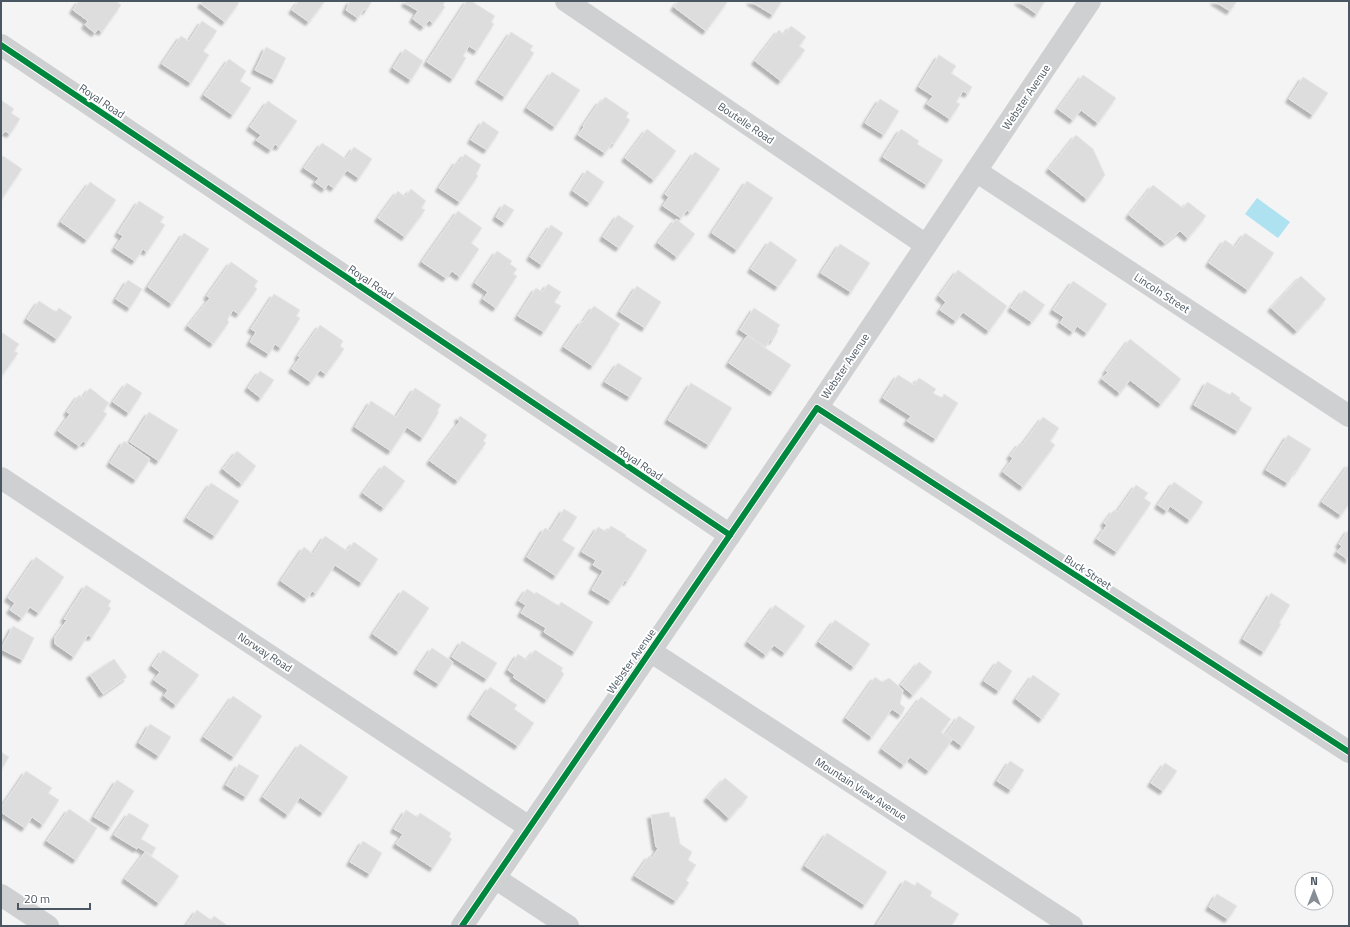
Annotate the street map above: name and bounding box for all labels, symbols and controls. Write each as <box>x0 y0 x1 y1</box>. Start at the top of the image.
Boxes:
street label: Webster Avenue <box>998 61 1054 133</box>
street label: Royal Road <box>76 80 128 122</box>
street label: Boutelle Road <box>715 98 777 148</box>
street label: Royal Road <box>345 261 397 303</box>
street label: Lincoln Street <box>1131 269 1193 317</box>
street label: Webster Avenue <box>817 330 873 402</box>
street label: Royal Road <box>614 442 666 484</box>
street label: Buck Street <box>1061 551 1115 593</box>
street label: Webster Avenue <box>603 625 660 697</box>
street label: Norway Road <box>235 628 296 676</box>
street label: Mountain View Avenue <box>812 753 910 825</box>
north arrow <box>1294 871 1334 911</box>
text: N <box>1310 873 1318 889</box>
scale bar <box>18 885 90 911</box>
text: 20 m <box>24 889 50 908</box>

